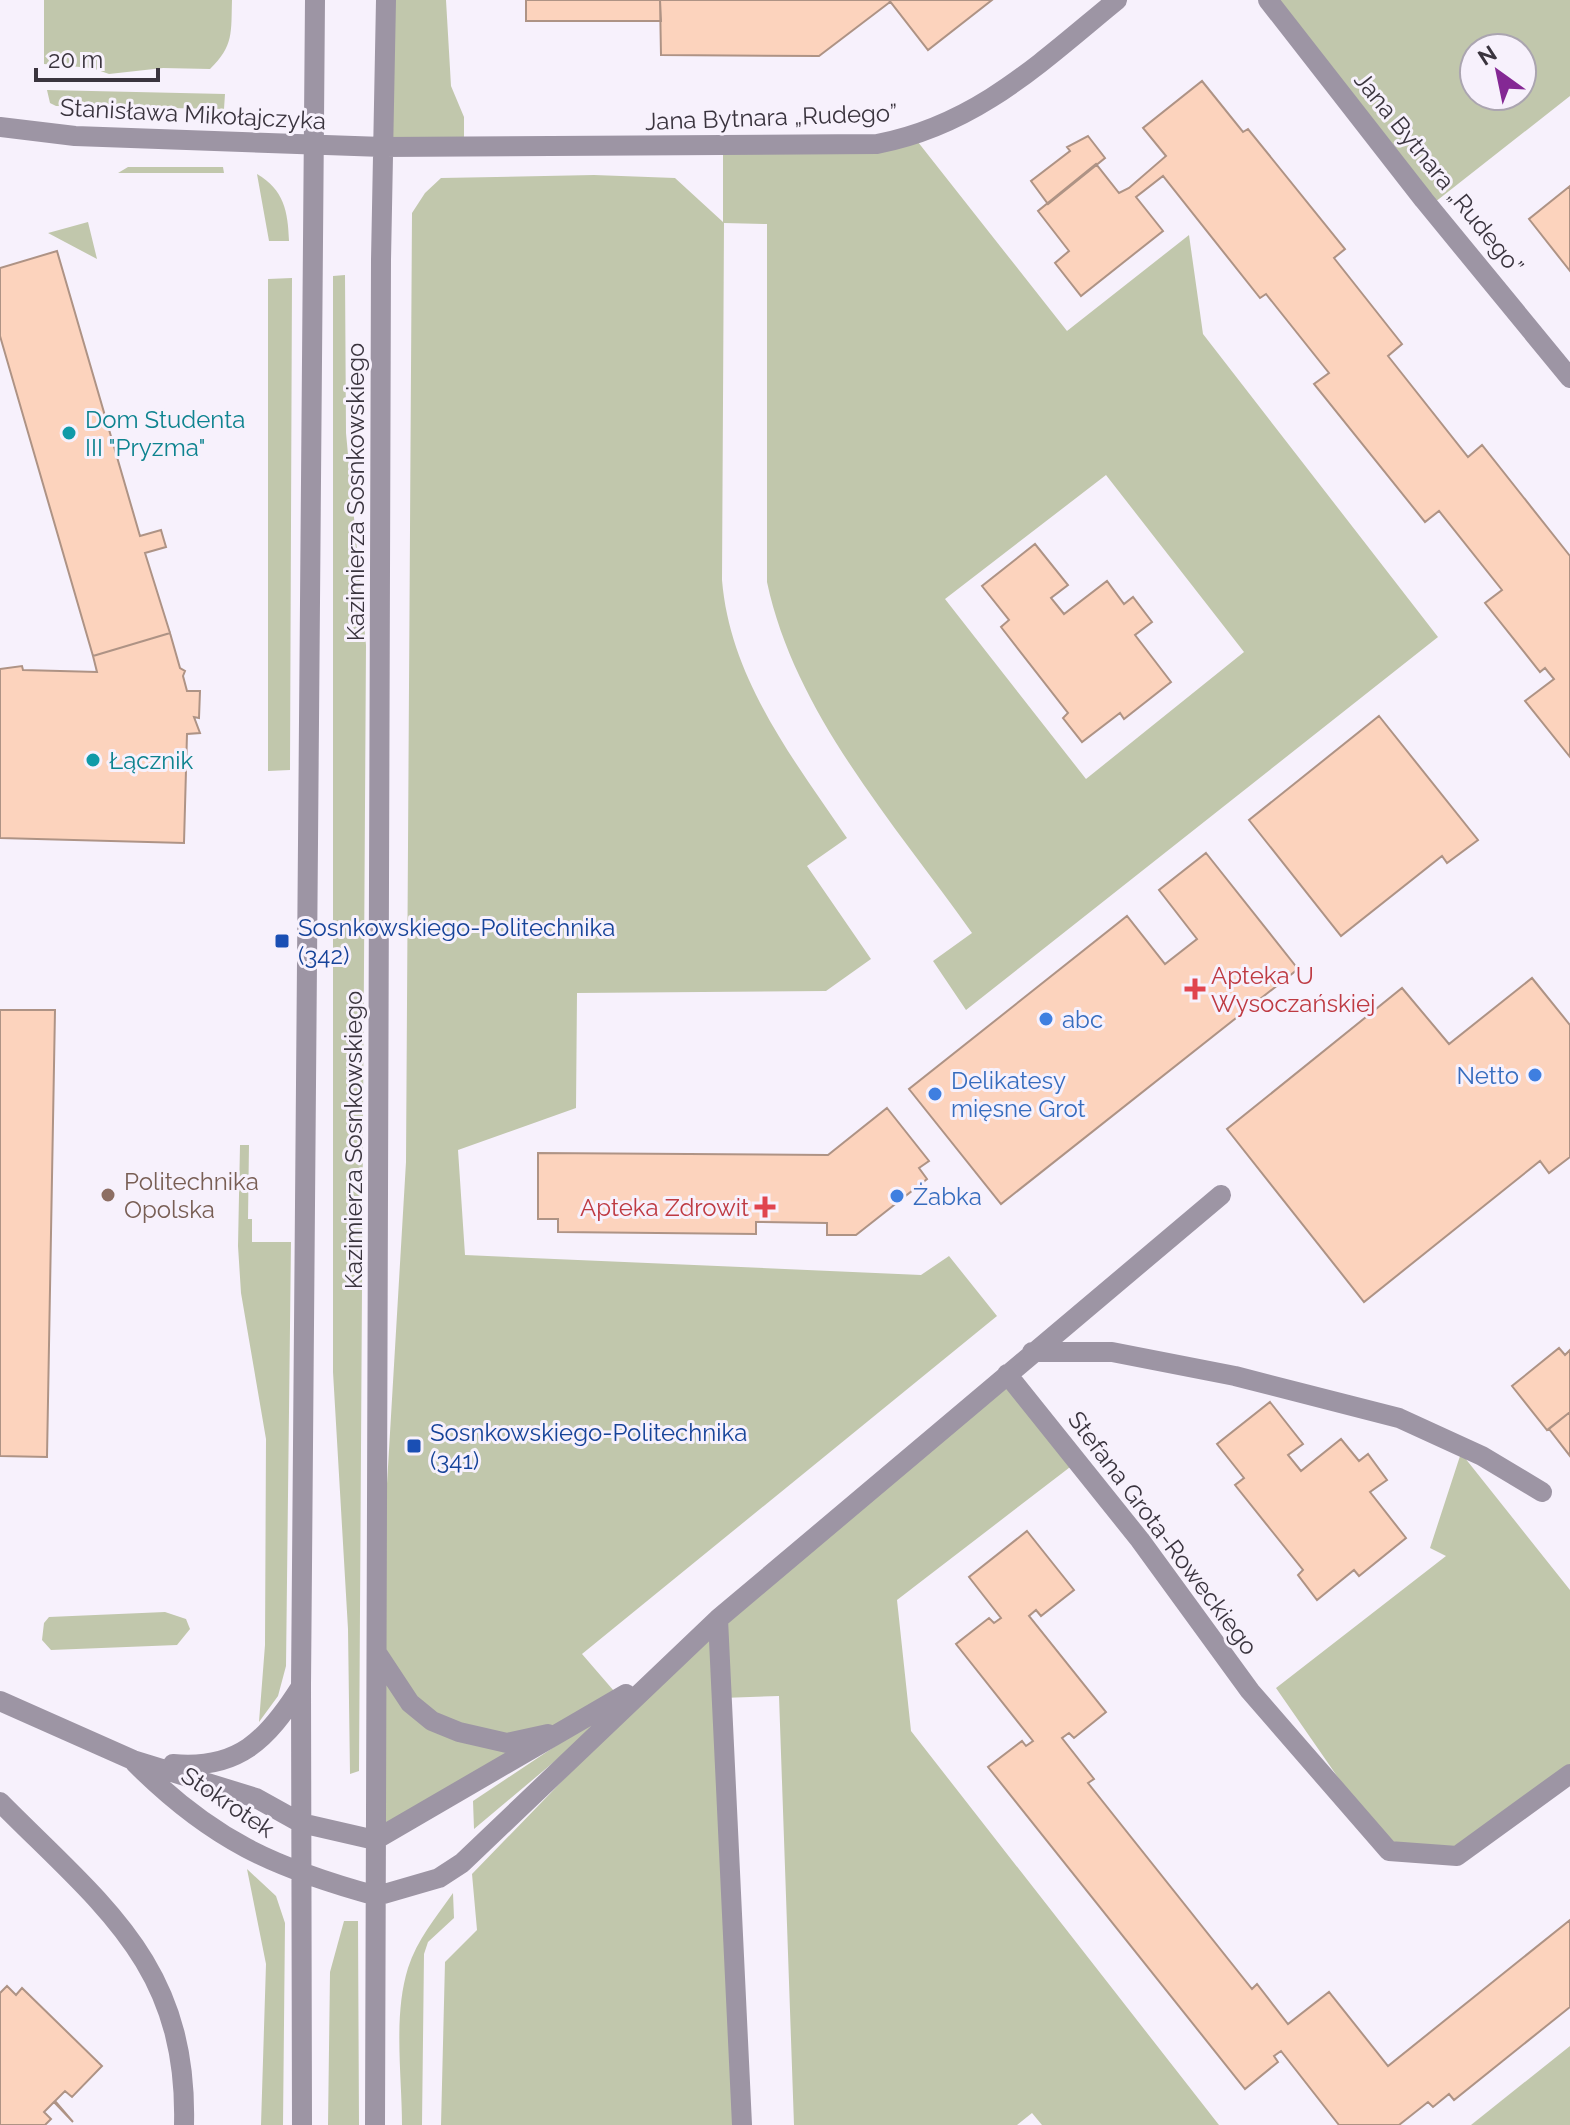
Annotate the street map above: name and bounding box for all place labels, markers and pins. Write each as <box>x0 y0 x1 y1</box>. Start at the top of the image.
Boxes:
place label: Dom Studenta III "Pryzma" <box>85 405 245 462</box>
marker: Dom Studenta III "Pryzma" <box>60 424 78 442</box>
place label: Łącznik <box>109 746 193 775</box>
marker: Łącznik <box>84 751 102 769</box>
place label: Sosnkowskiego-Politechnika (342) <box>298 913 615 970</box>
marker: Sosnkowskiego-Politechnika (342) <box>273 932 291 950</box>
place label: Apteka U Wysoczańskiej <box>1211 961 1375 1018</box>
marker: Apteka U Wysoczańskiej <box>1186 980 1204 998</box>
place label: abc <box>1062 1005 1103 1034</box>
marker: abc <box>1037 1010 1055 1028</box>
place label: Netto <box>1457 1061 1519 1090</box>
place label: Delikatesy mięsne Grot <box>951 1066 1086 1123</box>
marker: Netto <box>1526 1066 1544 1084</box>
marker: Delikatesy mięsne Grot <box>926 1085 944 1103</box>
place label: Politechnika Opolska <box>124 1167 259 1224</box>
place label: Żabka <box>913 1182 982 1211</box>
marker: Politechnika Opolska <box>99 1186 117 1204</box>
marker: Żabka <box>888 1187 906 1205</box>
place label: Apteka Zdrowit <box>580 1193 749 1222</box>
marker: Apteka Zdrowit <box>756 1198 774 1216</box>
place label: Sosnkowskiego-Politechnika (341) <box>430 1418 747 1475</box>
marker: Sosnkowskiego-Politechnika (341) <box>405 1437 423 1455</box>

